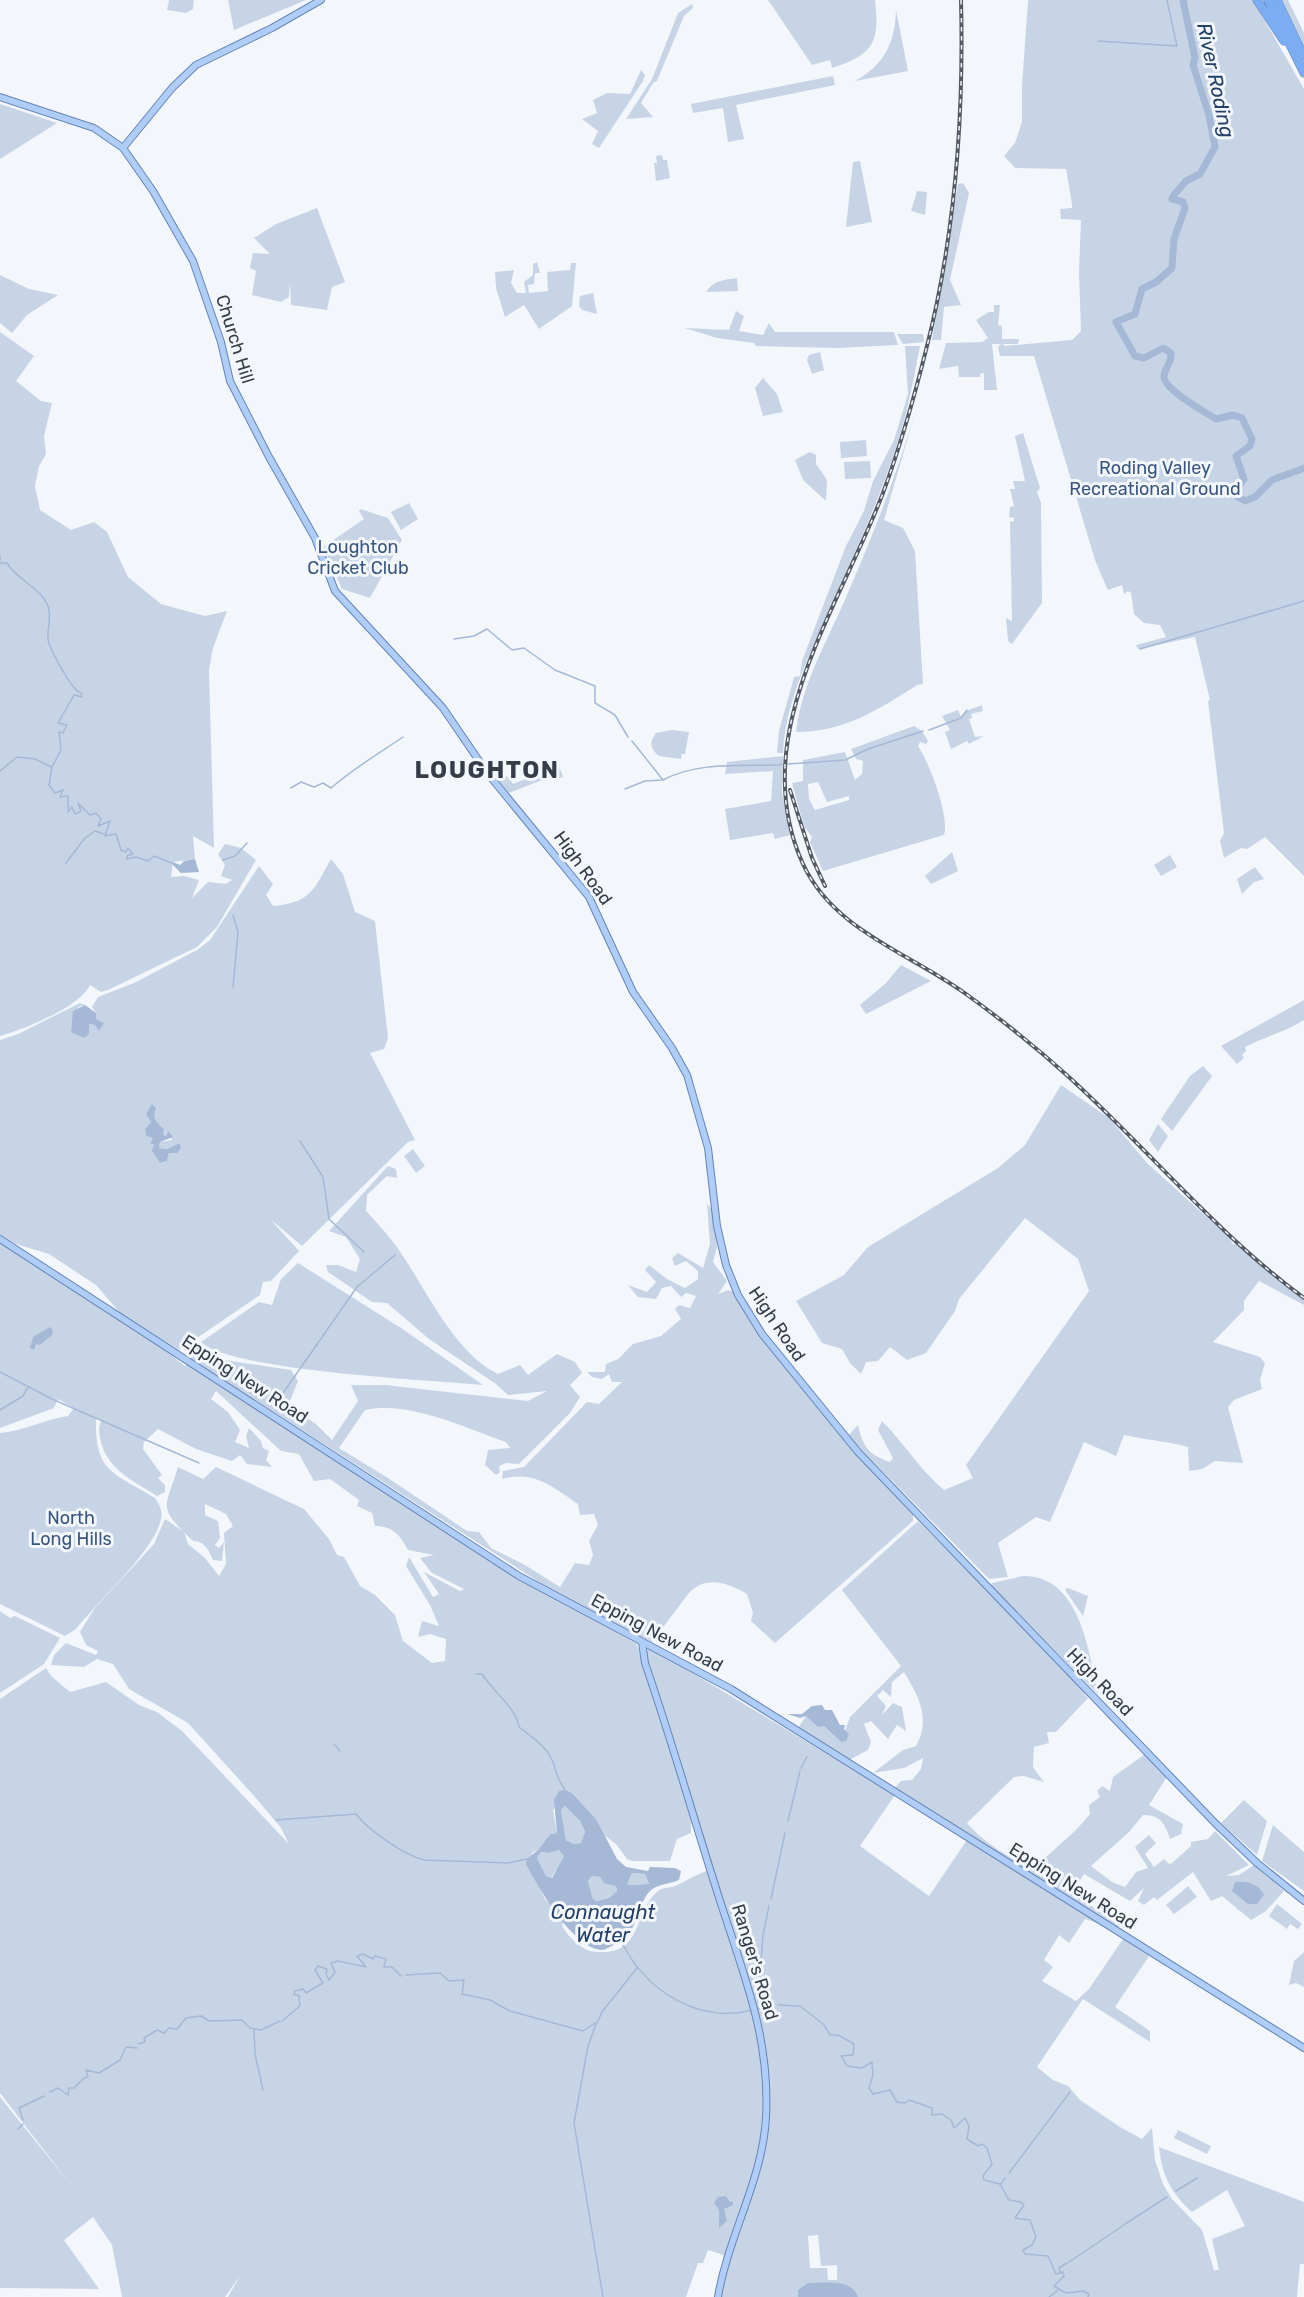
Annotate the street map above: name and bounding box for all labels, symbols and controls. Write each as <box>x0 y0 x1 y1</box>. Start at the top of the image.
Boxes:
water label: River Roding <box>1192 20 1240 140</box>
street label: Church Hill <box>211 292 259 386</box>
park label: Roding Valley Recreational Ground <box>1069 457 1241 500</box>
park label: Loughton Cricket Club <box>307 536 409 579</box>
district label: LOUGHTON <box>415 756 559 784</box>
street label: High Road <box>549 827 617 909</box>
street label: High Road <box>744 1282 810 1366</box>
street label: Epping New Road <box>178 1330 312 1428</box>
park label: North Long Hills <box>30 1507 112 1550</box>
street label: Epping New Road <box>587 1589 727 1677</box>
street label: High Road <box>1062 1643 1138 1721</box>
street label: Epping New Road <box>1005 1838 1141 1934</box>
water label: Connaught Water <box>551 1900 655 1947</box>
street label: Ranger's Road <box>727 1901 783 2023</box>

